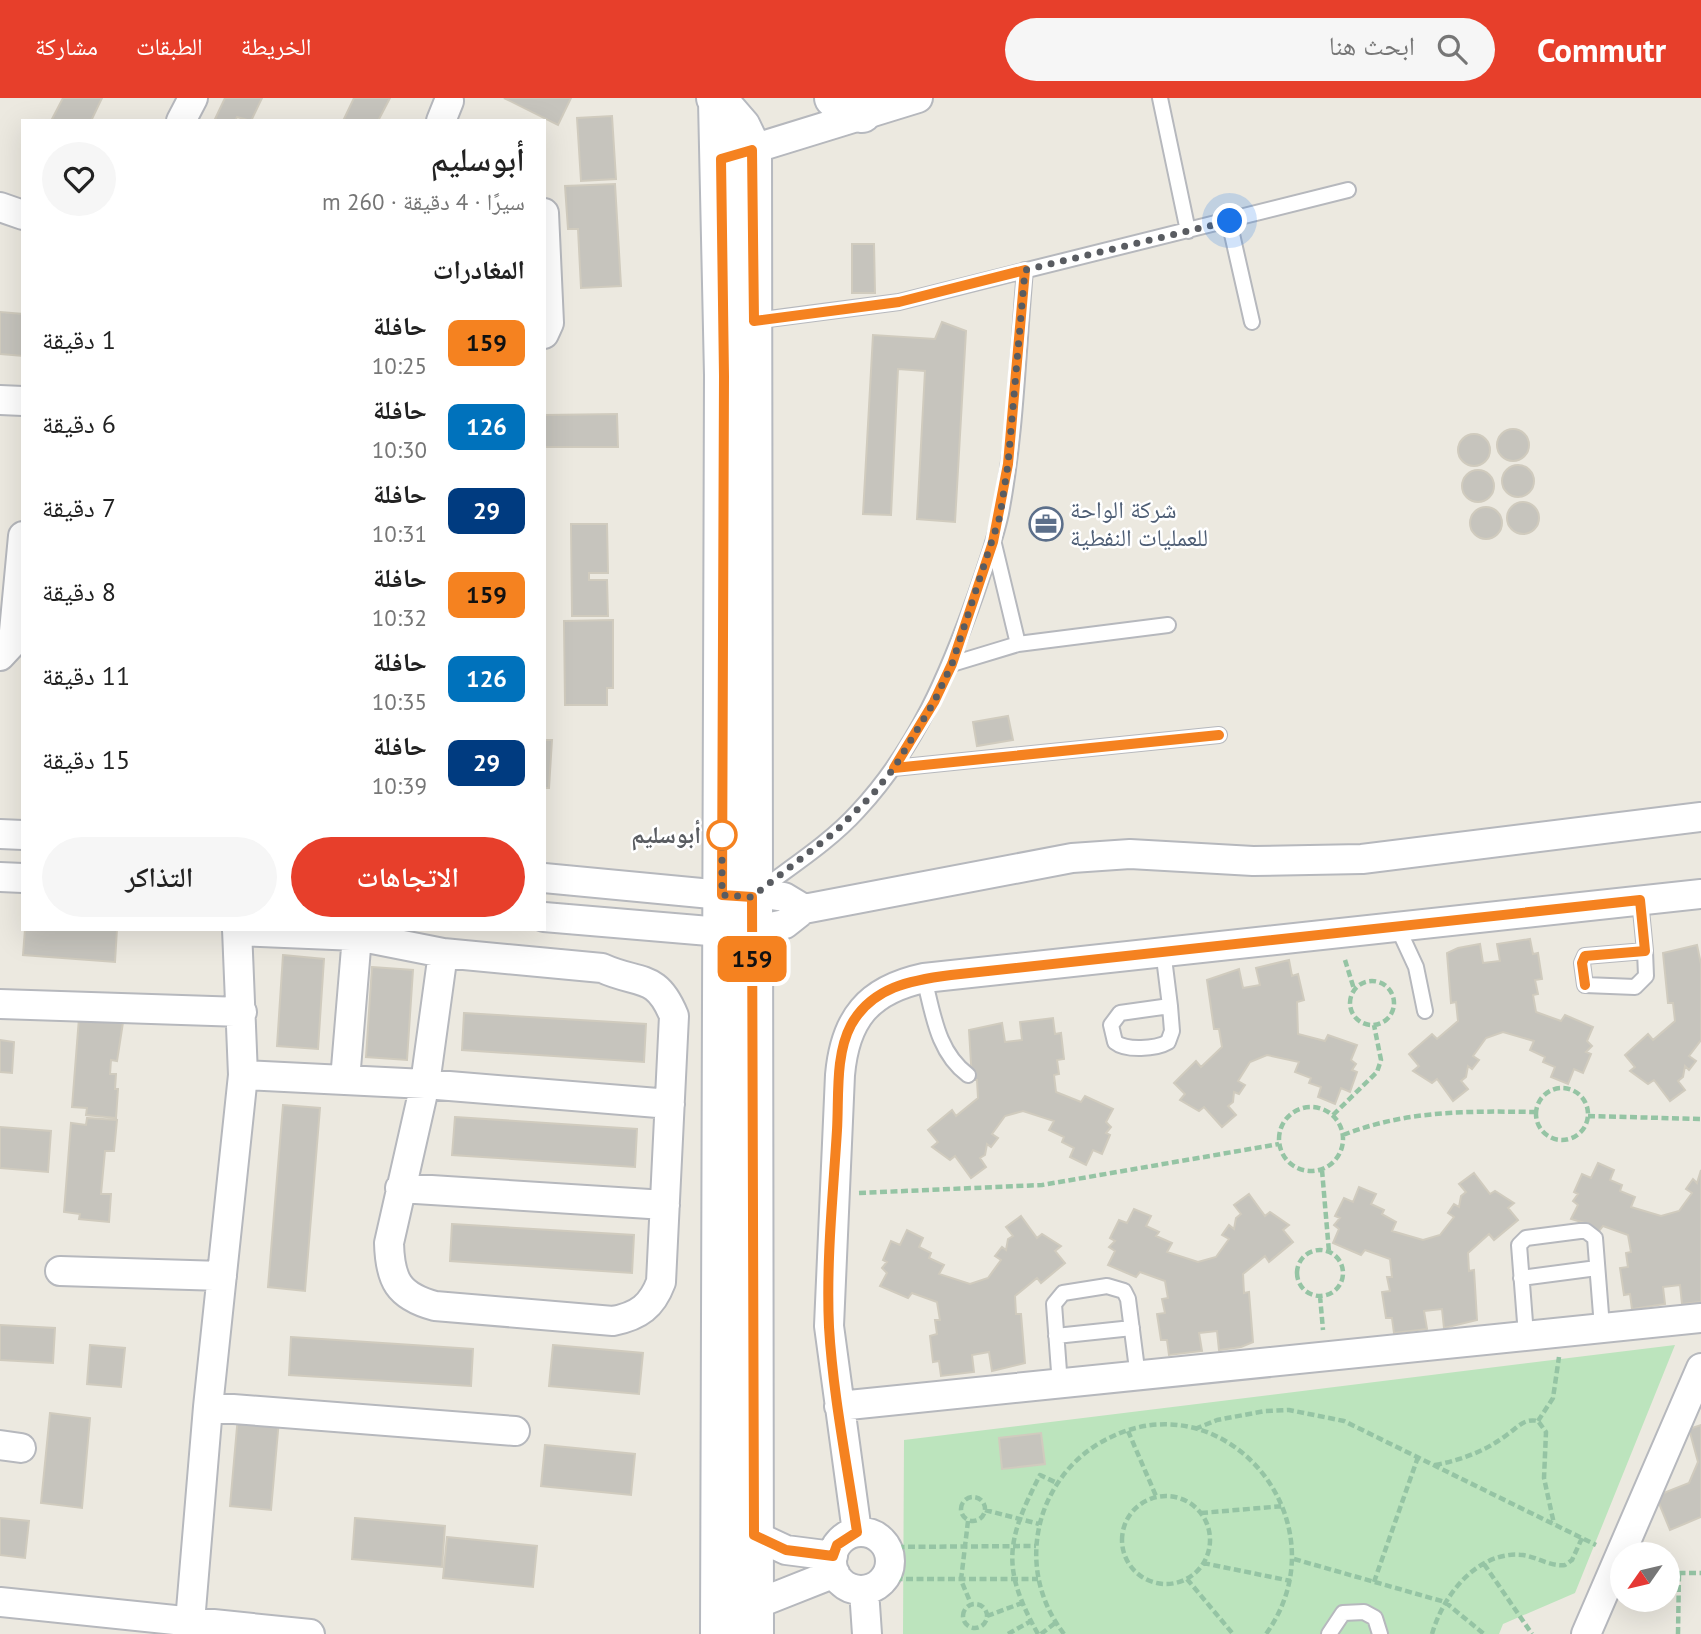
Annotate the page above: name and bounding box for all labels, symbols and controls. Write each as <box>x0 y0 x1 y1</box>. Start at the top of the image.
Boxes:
search box <box>1005 18 1495 81</box>
text: Commutr <box>1537 28 1666 71</box>
text: ابحث هنا <box>1329 29 1415 62</box>
icon: search <box>1433 30 1471 68</box>
text: مشاركة <box>35 31 98 62</box>
text: الطبقات <box>136 31 203 62</box>
text: الخريطة <box>241 31 311 62</box>
text: أبوسليم <box>431 137 525 180</box>
button: heart <box>42 142 116 216</box>
text: سيرًا · 4 دقيقة · 260 m <box>322 187 525 216</box>
your location <box>1212 203 1247 238</box>
text: المغادرات <box>433 253 525 286</box>
text: حافلة <box>373 309 427 342</box>
text: 1 دقيقة <box>42 323 116 356</box>
text: 159 <box>466 327 507 358</box>
text: 10:25 <box>372 351 427 380</box>
text: حافلة <box>373 393 427 426</box>
text: 6 دقيقة <box>42 407 116 440</box>
text: 126 <box>466 411 507 442</box>
text: 10:30 <box>372 435 427 464</box>
text: حافلة <box>373 477 427 510</box>
text: 7 دقيقة <box>42 491 116 524</box>
place label: شركة الواحة للعمليات النفطية <box>1070 494 1208 553</box>
text: 29 <box>473 495 500 526</box>
office icon: شركة الواحة للعمليات النفطية <box>1027 505 1065 543</box>
text: 10:31 <box>372 519 427 548</box>
text: حافلة <box>373 561 427 594</box>
text: 8 دقيقة <box>42 575 116 608</box>
text: 159 <box>466 579 507 610</box>
text: 10:32 <box>372 603 427 632</box>
text: حافلة <box>373 645 427 678</box>
text: 11 دقيقة <box>42 659 130 692</box>
text: 126 <box>466 663 507 694</box>
text: 10:35 <box>372 687 427 716</box>
text: حافلة <box>373 729 427 762</box>
text: 15 دقيقة <box>42 743 130 776</box>
text: 29 <box>473 747 500 778</box>
text: 10:39 <box>372 771 427 800</box>
place label: أبوسليم <box>631 819 701 851</box>
marker: أبوسليم <box>707 820 737 850</box>
button: التذاكر <box>42 837 277 917</box>
button: الاتجاهات <box>291 837 525 917</box>
line badge: 159 <box>712 936 792 982</box>
text: 159 <box>732 943 772 974</box>
north arrow <box>1610 1542 1680 1612</box>
map controls <box>1610 1542 1680 1612</box>

